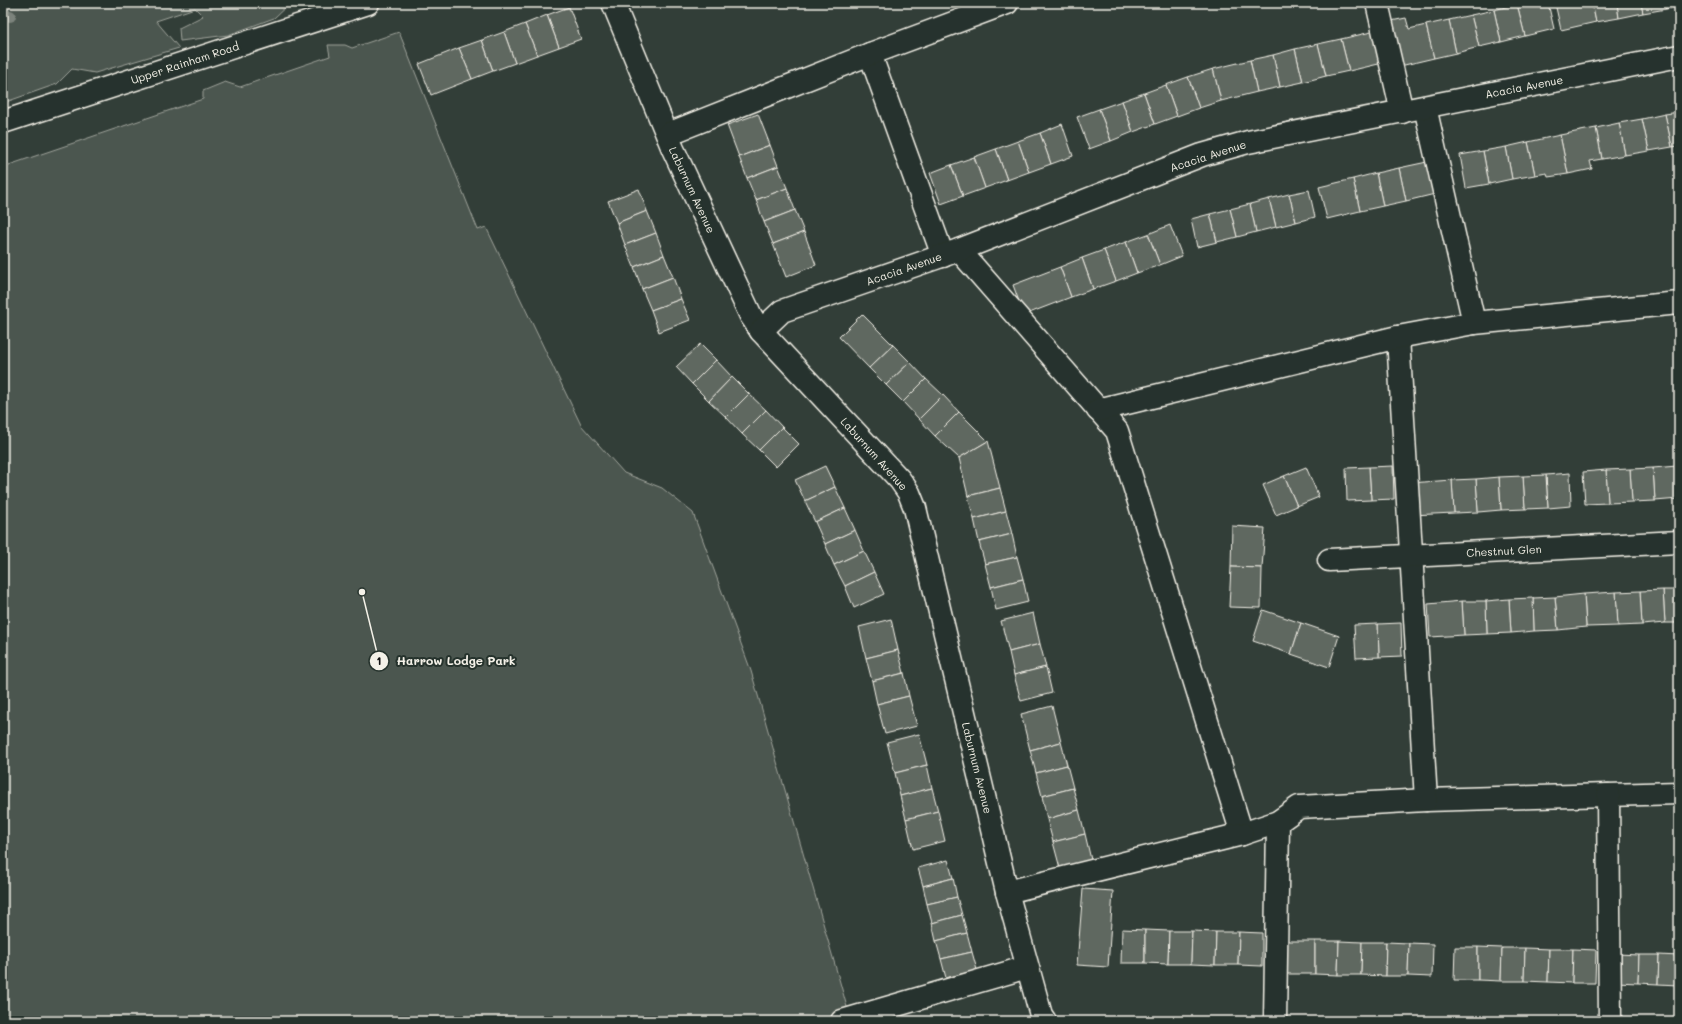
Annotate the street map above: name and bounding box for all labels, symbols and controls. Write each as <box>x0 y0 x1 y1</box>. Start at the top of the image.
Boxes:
street label: Upper Rainham Road <box>129 38 241 87</box>
street label: Acacia Avenue <box>1484 72 1564 101</box>
street label: Acacia Avenue <box>1168 136 1248 175</box>
street label: Laburnum Avenue <box>666 144 719 236</box>
street label: Acacia Avenue <box>864 248 944 289</box>
street label: Laburnum Avenue <box>837 414 911 494</box>
street label: Chestnut Glen <box>1466 541 1542 560</box>
callout: Harrow Lodge Park <box>369 649 524 673</box>
text: 1 <box>376 652 382 668</box>
text: Harrow Lodge Park <box>396 652 516 668</box>
street label: Laburnum Avenue <box>959 721 996 815</box>

